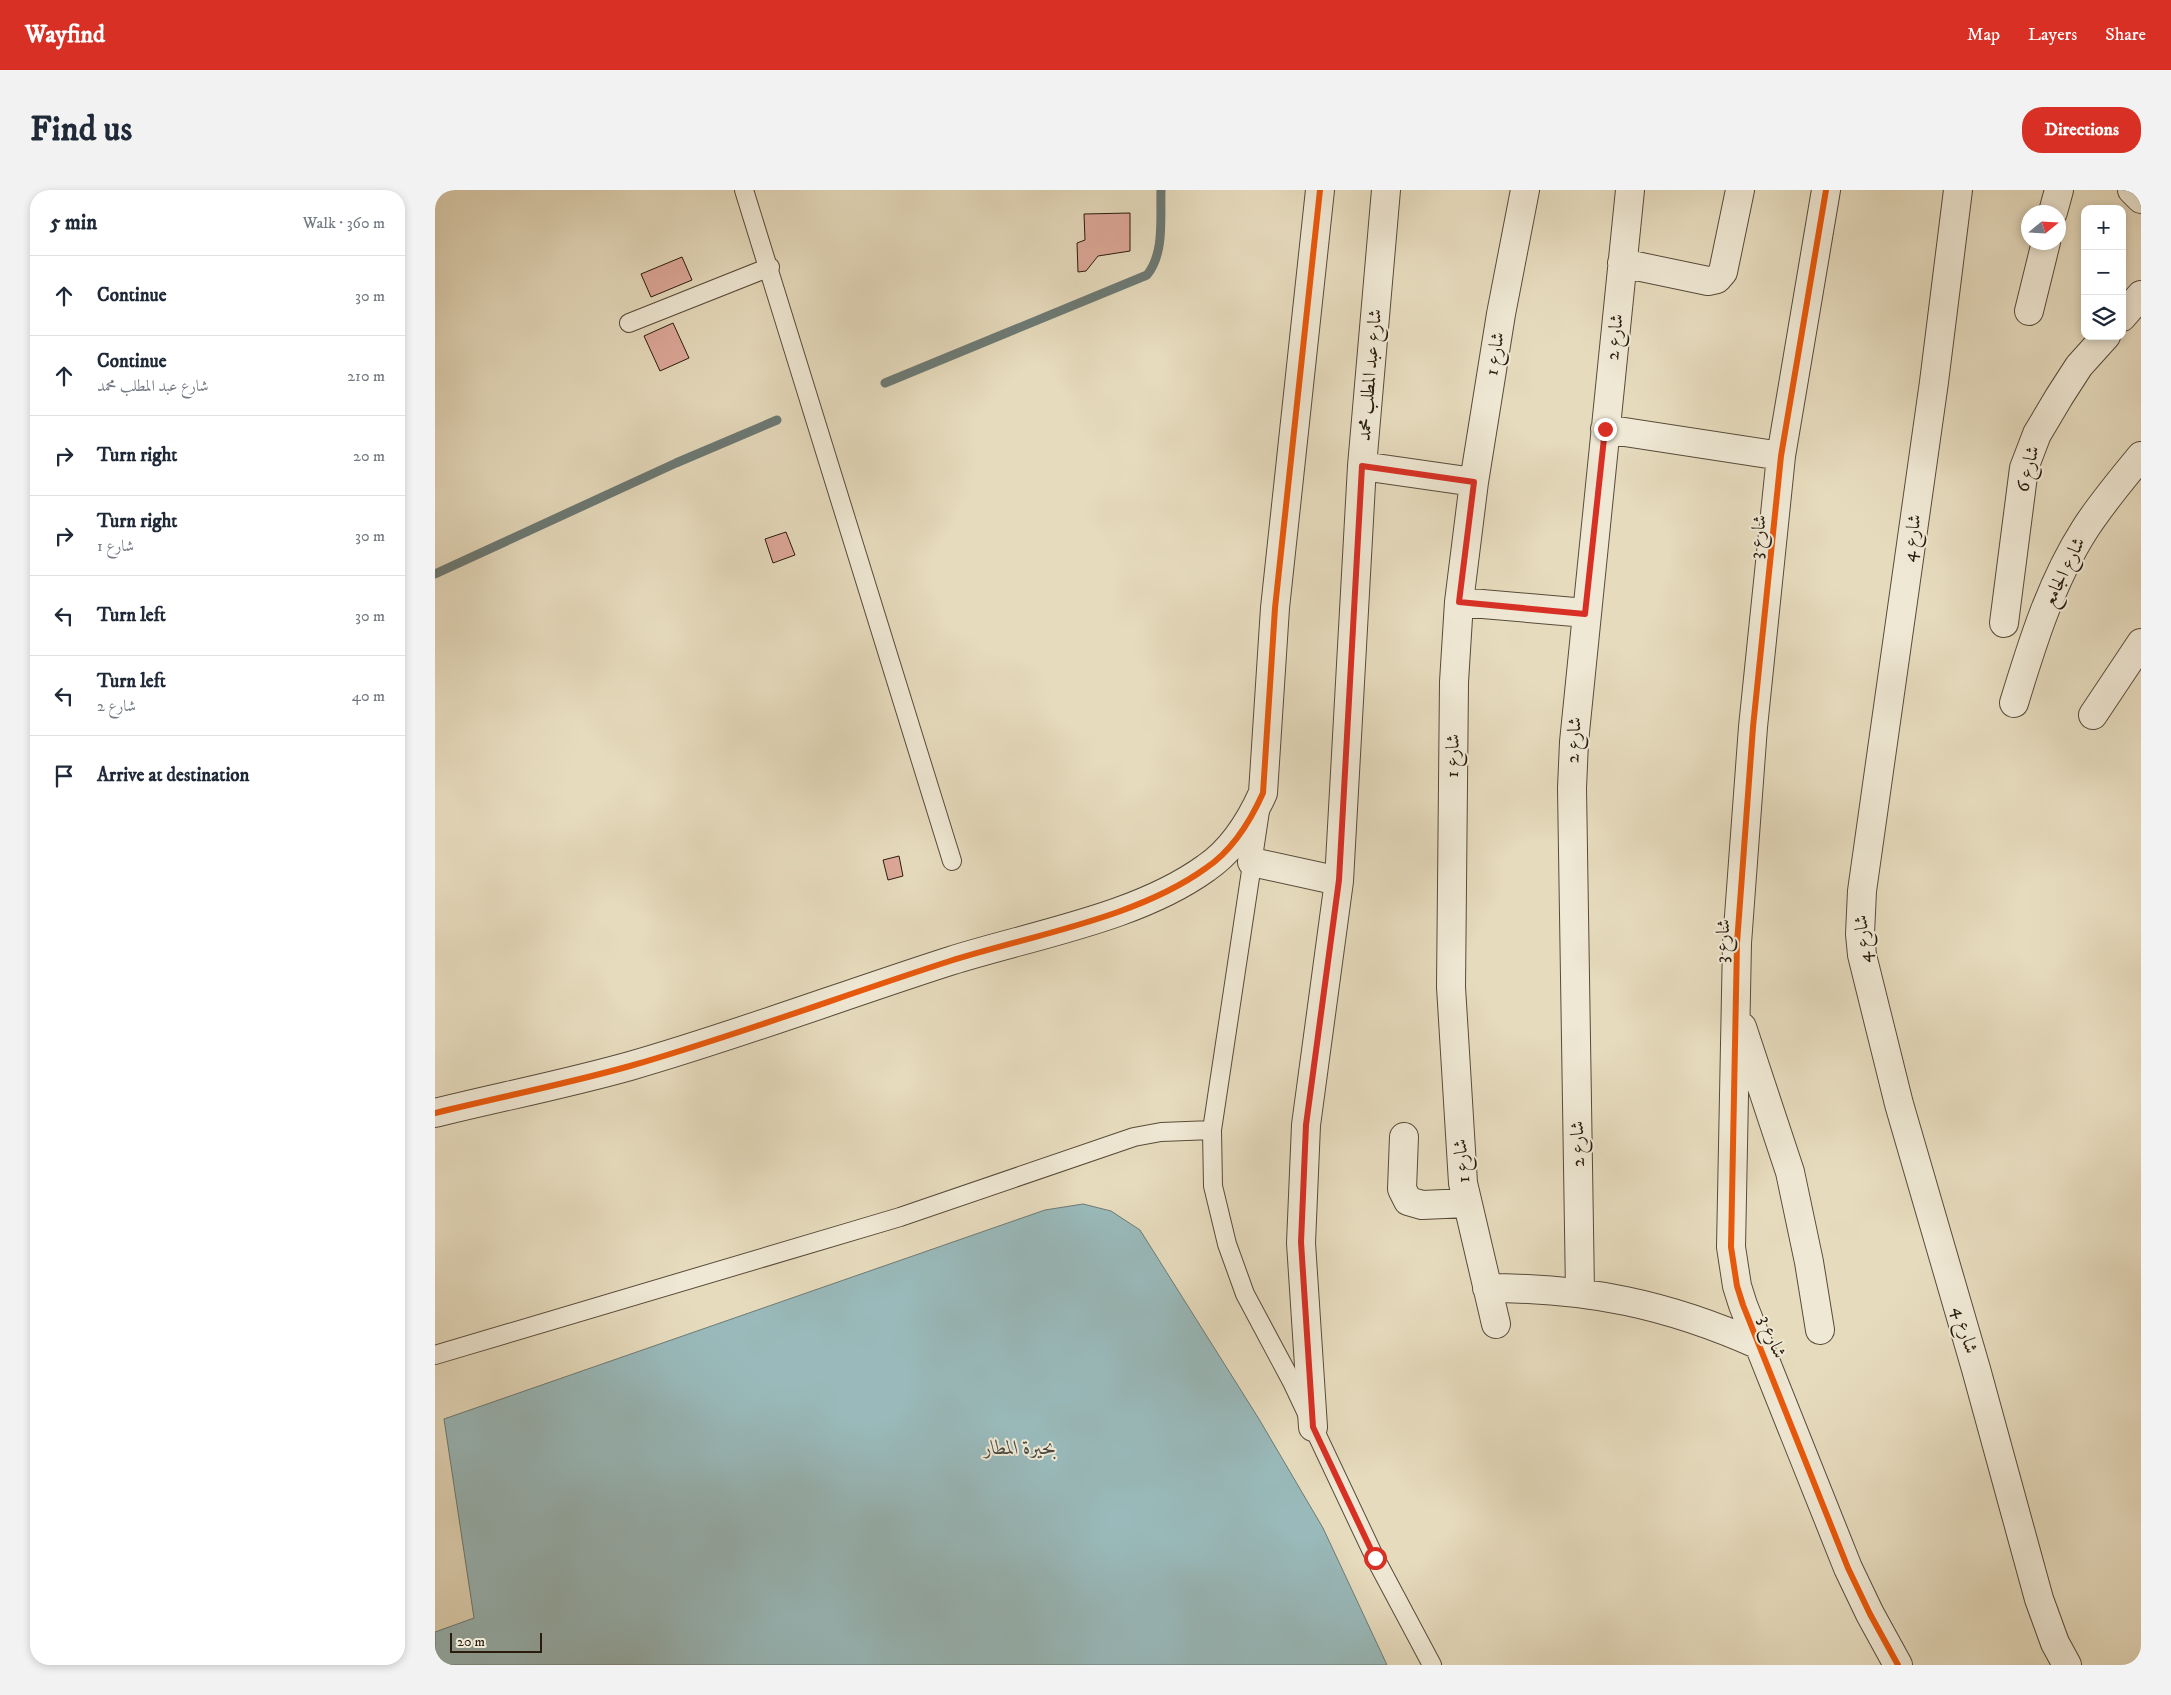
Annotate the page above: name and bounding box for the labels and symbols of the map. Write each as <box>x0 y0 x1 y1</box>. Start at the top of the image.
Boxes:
north arrow <box>2021 205 2066 250</box>
street label: شارع عبد المطلب محمد <box>1353 308 1390 442</box>
street label: شارع 2 <box>1601 313 1632 362</box>
street label: شارع 1 <box>1480 330 1513 378</box>
route end <box>1594 418 1617 441</box>
street label: شارع 6 <box>2011 443 2048 495</box>
street label: شارع 4 <box>1897 513 1930 564</box>
street label: شارع 3 <box>1744 514 1775 560</box>
street label: شارع الجامع <box>2037 534 2095 613</box>
street label: شارع 2 <box>1561 716 1590 764</box>
street label: شارع 1 <box>1441 734 1468 778</box>
street label: شارع 4 <box>1849 914 1880 964</box>
street label: شارع 3 <box>1710 918 1739 964</box>
street label: شارع 2 <box>1566 1121 1593 1167</box>
street label: شارع 1 <box>1449 1138 1478 1184</box>
street label: شارع 4 <box>1944 1304 1983 1357</box>
street label: شارع 3 <box>1750 1312 1791 1363</box>
water label: بحيرة المطار <box>982 1436 1056 1461</box>
route start <box>1364 1547 1387 1570</box>
scale bar <box>450 1630 543 1653</box>

